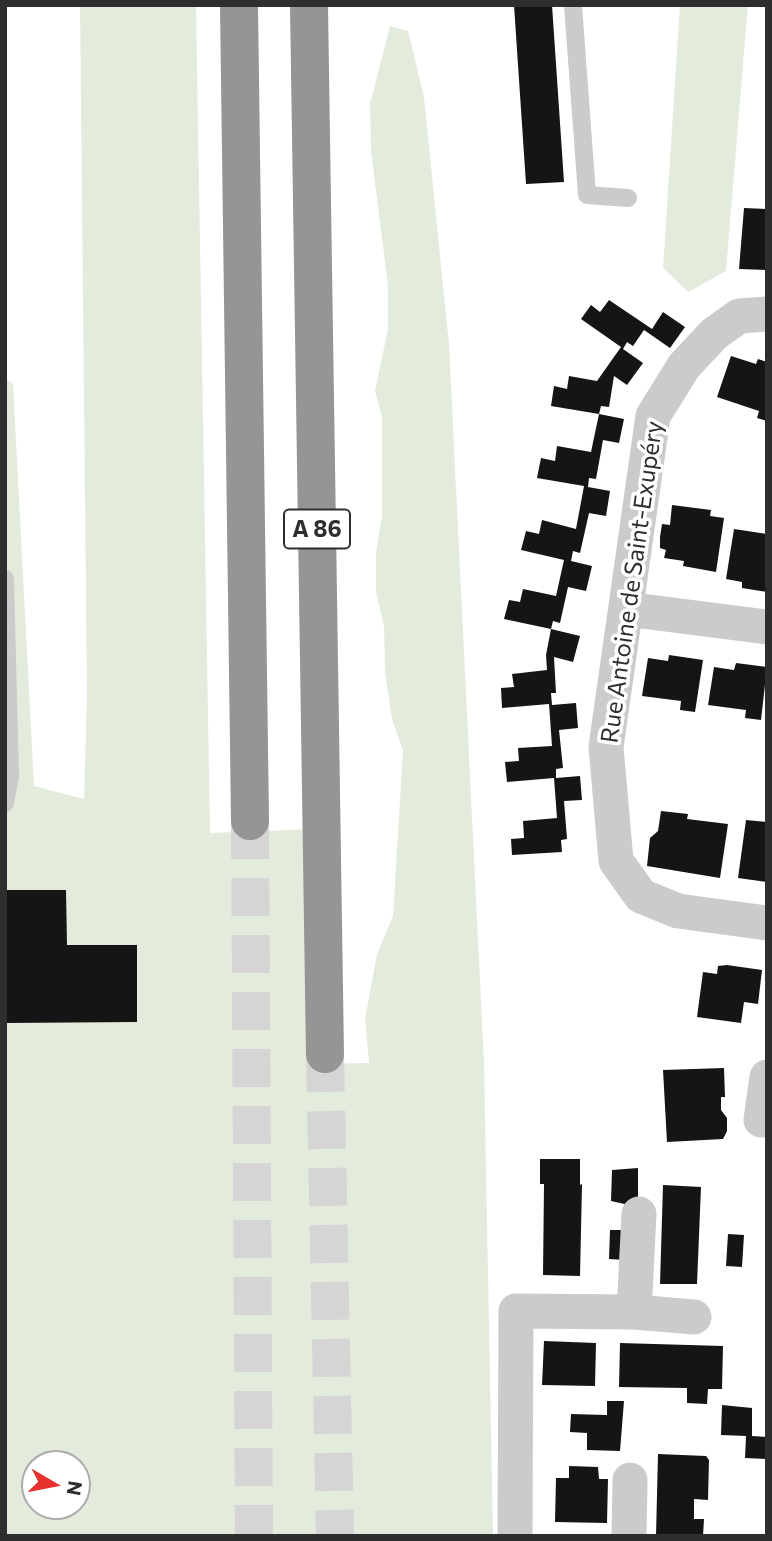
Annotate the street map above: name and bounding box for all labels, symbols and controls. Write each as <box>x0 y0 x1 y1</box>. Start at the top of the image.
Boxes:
street label: Rue Antoine de Saint-Exupéry <box>595 419 669 745</box>
road number: A 86 <box>284 509 350 548</box>
north arrow <box>21 1450 91 1520</box>
text: N <box>63 1479 88 1497</box>

